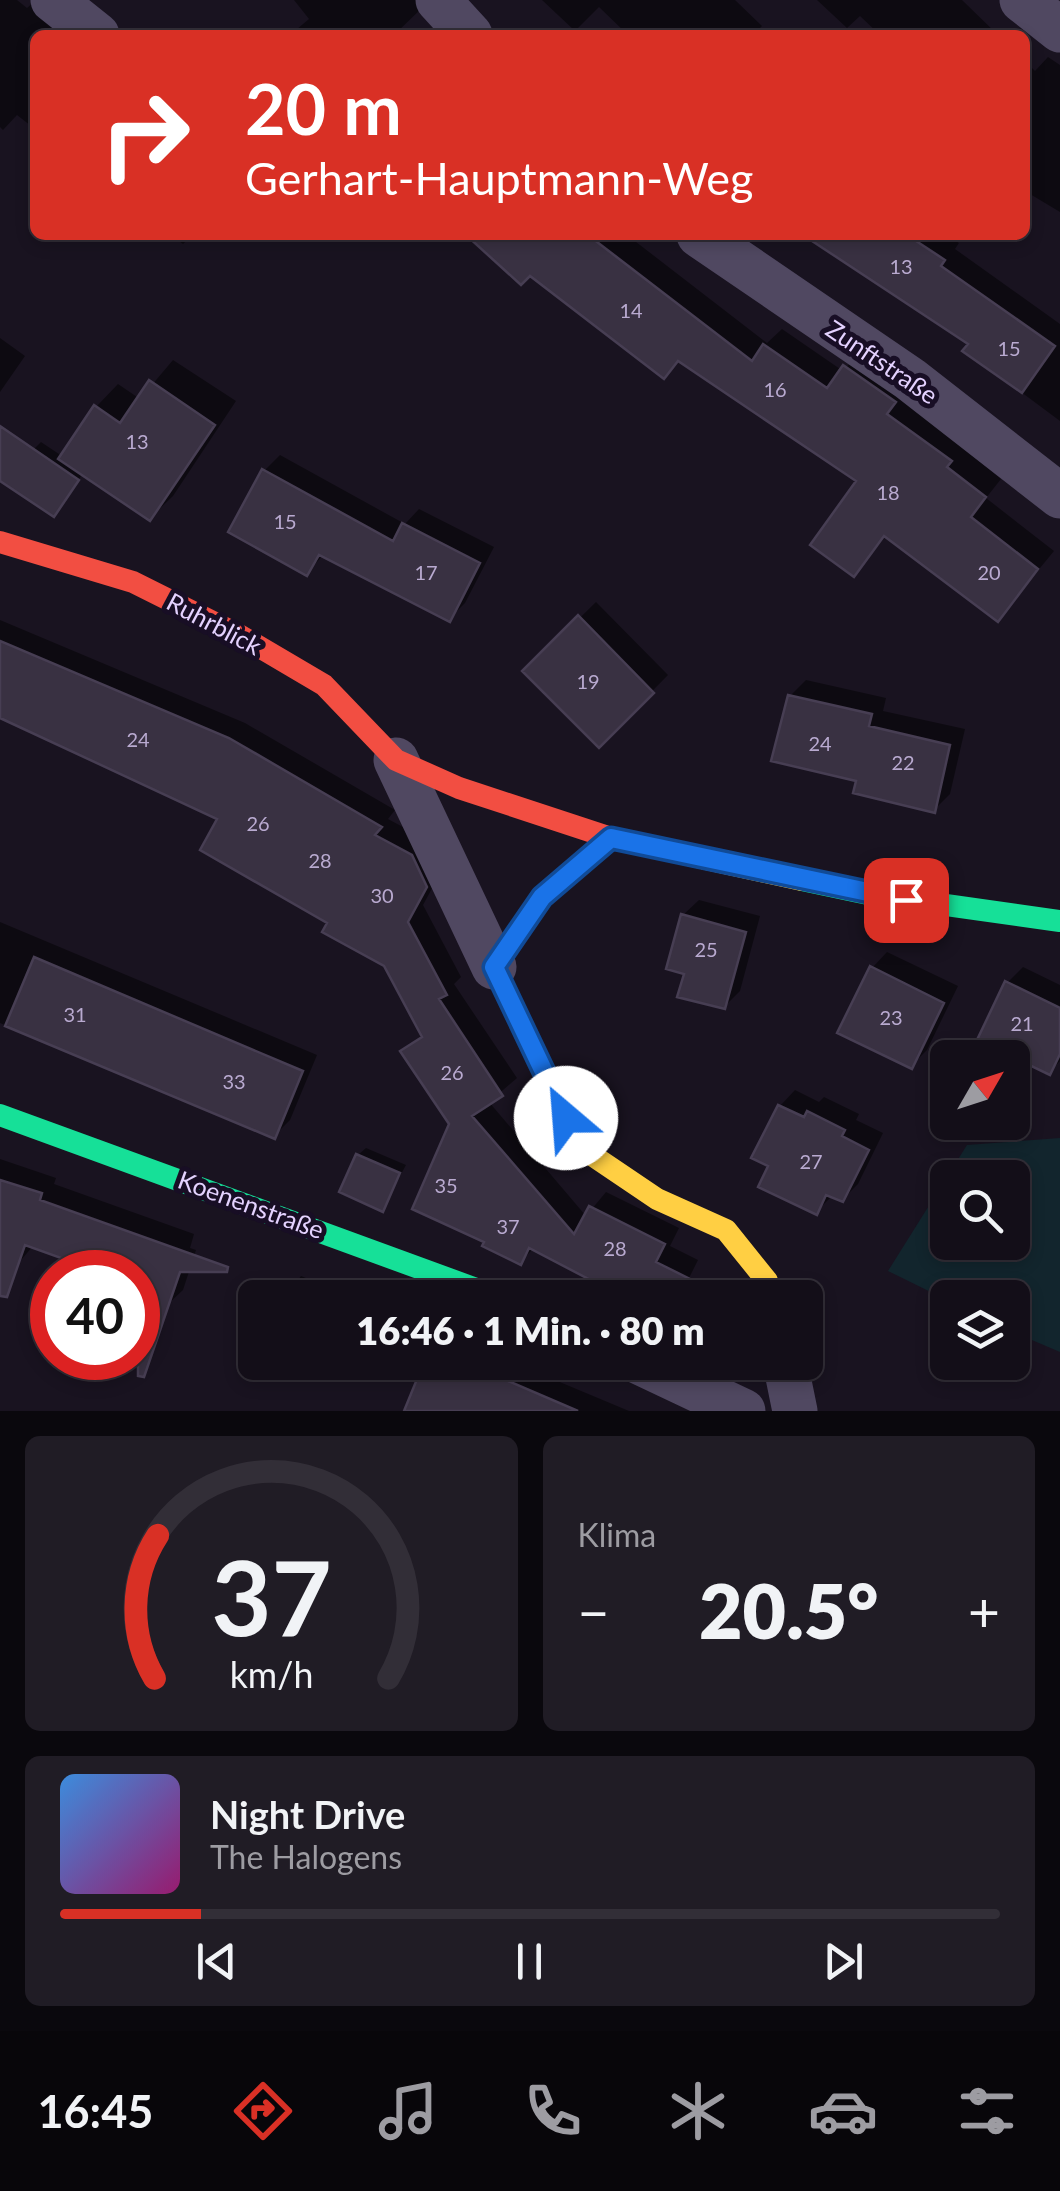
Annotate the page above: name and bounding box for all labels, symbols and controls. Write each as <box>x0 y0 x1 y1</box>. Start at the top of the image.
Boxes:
text: 20 m <box>245 66 402 150</box>
icon: right <box>80 70 210 200</box>
text: Gerhart-Hauptmann-Weg <box>245 151 753 205</box>
house number: 13 <box>889 254 913 278</box>
house number: 14 <box>619 298 643 322</box>
street label: Zunftstraße <box>821 313 944 409</box>
house number: 15 <box>997 336 1021 360</box>
house number: 16 <box>763 377 787 401</box>
house number: 13 <box>125 429 149 453</box>
house number: 18 <box>876 480 900 504</box>
house number: 15 <box>273 509 297 533</box>
house number: 17 <box>414 560 438 584</box>
house number: 20 <box>977 560 1001 584</box>
street label: Ruhrblick <box>162 586 267 661</box>
house number: 19 <box>576 669 600 693</box>
house number: 24 <box>126 727 150 751</box>
house number: 24 <box>808 731 832 755</box>
house number: 22 <box>891 750 915 774</box>
house number: 26 <box>246 811 270 835</box>
house number: 28 <box>308 848 332 872</box>
pin <box>864 858 949 943</box>
icon: arrive <box>879 873 934 928</box>
house number: 30 <box>370 883 394 907</box>
house number: 25 <box>694 937 718 961</box>
house number: 31 <box>63 1002 87 1026</box>
house number: 23 <box>879 1005 903 1029</box>
house number: 21 <box>1010 1011 1034 1035</box>
north arrow <box>930 1040 1030 1140</box>
map controls <box>930 1040 1030 1380</box>
house number: 26 <box>440 1060 464 1084</box>
position arrow <box>514 1066 618 1170</box>
house number: 33 <box>222 1069 246 1093</box>
house number: 27 <box>799 1149 823 1173</box>
button: search <box>930 1160 1030 1260</box>
street label: Koenenstraße <box>174 1164 328 1244</box>
house number: 35 <box>434 1173 458 1197</box>
house number: 37 <box>496 1214 520 1238</box>
house number: 28 <box>603 1236 627 1260</box>
speed limit sign: 40 <box>30 1250 160 1380</box>
button: layers <box>930 1280 1030 1380</box>
text: 16:46 · 1 Min. · 80 m <box>356 1307 705 1353</box>
text: Klima <box>578 1515 656 1554</box>
text: 37 <box>211 1533 332 1658</box>
text: 20.5° <box>699 1565 879 1655</box>
text: − <box>578 1578 609 1644</box>
text: + <box>968 1578 1000 1644</box>
text: km/h <box>229 1653 313 1696</box>
text: Night Drive <box>210 1791 405 1837</box>
text: The Halogens <box>210 1837 402 1876</box>
icon: previous <box>189 1934 244 1989</box>
icon: pause <box>502 1934 557 1989</box>
icon: next <box>816 1934 871 1989</box>
icon: directions <box>228 2076 298 2146</box>
icon: music <box>373 2076 443 2146</box>
icon: phone <box>518 2076 588 2146</box>
icon: climate <box>663 2076 733 2146</box>
icon: car <box>808 2076 878 2146</box>
icon: filters <box>952 2076 1022 2146</box>
text: 16:45 <box>37 2084 153 2138</box>

